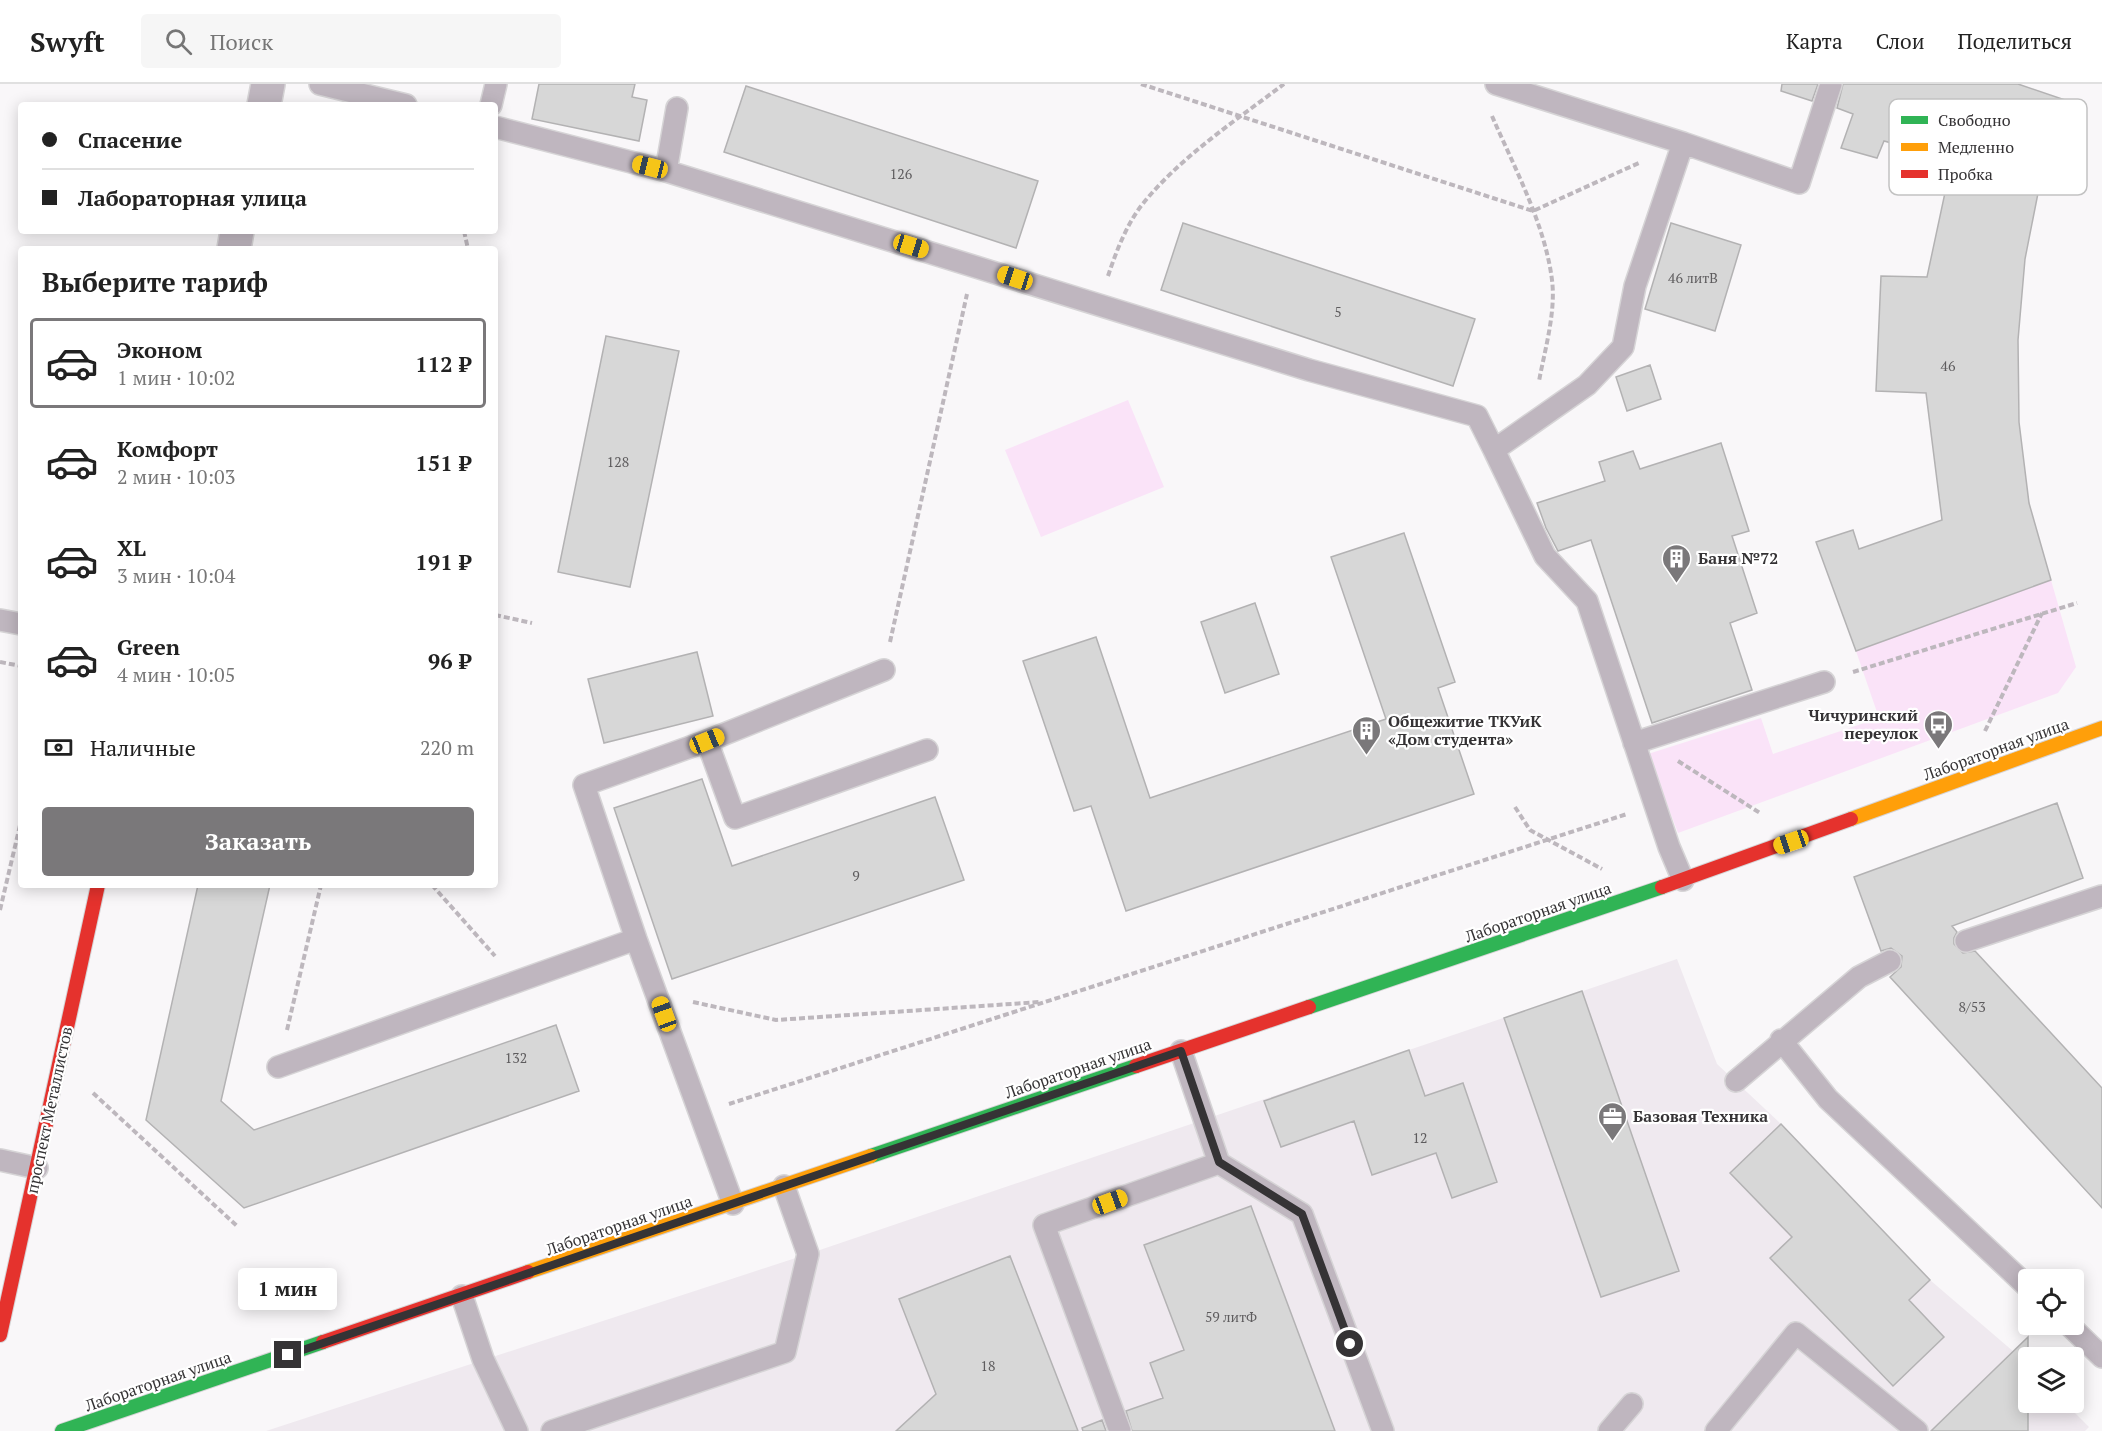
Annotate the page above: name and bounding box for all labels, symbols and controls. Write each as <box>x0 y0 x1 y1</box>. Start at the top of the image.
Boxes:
search box <box>141 14 561 68</box>
text: Swyft <box>30 23 105 60</box>
icon: search <box>162 25 195 58</box>
text: Поиск <box>210 27 273 56</box>
text: Карта <box>1786 27 1843 55</box>
text: Слои <box>1876 27 1925 55</box>
text: Поделиться <box>1958 27 2072 55</box>
legend <box>1889 99 2087 195</box>
text: Свободно <box>1938 109 2011 131</box>
text: Спасение <box>78 125 182 154</box>
text: Медленно <box>1938 136 2014 158</box>
car <box>630 154 670 180</box>
text: Пробка <box>1938 163 1993 185</box>
house number: 126 <box>890 164 913 183</box>
text: Лабораторная улица <box>78 183 307 212</box>
car <box>891 232 931 260</box>
text: Выберите тариф <box>42 264 268 300</box>
car <box>995 264 1035 292</box>
house number: 46 литВ <box>1668 268 1718 287</box>
house number: 5 <box>1334 302 1342 321</box>
text: Эконом <box>117 335 202 364</box>
icon: car <box>45 336 99 390</box>
text: 112 ₽ <box>415 349 471 378</box>
house number: 46 <box>1941 356 1956 375</box>
text: 1 мин · 10:02 <box>117 364 235 391</box>
text: Комфорт <box>117 434 218 463</box>
icon: car <box>45 435 99 489</box>
text: 151 ₽ <box>415 448 471 477</box>
house number: 128 <box>607 452 629 471</box>
text: 2 мин · 10:03 <box>117 463 235 490</box>
text: XL <box>117 533 146 562</box>
icon: car <box>45 534 99 588</box>
building icon: Баня №72 <box>1661 542 1693 584</box>
text: 191 ₽ <box>415 547 471 576</box>
place label: Баня №72 <box>1698 547 1778 569</box>
text: 3 мин · 10:04 <box>117 562 235 589</box>
text: Green <box>117 632 180 661</box>
icon: car <box>45 633 99 687</box>
text: 96 ₽ <box>428 646 471 675</box>
text: 4 мин · 10:05 <box>117 661 235 688</box>
place label: Чичуринский переулок <box>1808 704 1918 744</box>
bus stop icon: Чичуринский переулок <box>1923 708 1955 750</box>
place label: Общежитие ТКУиК «Дом студента» <box>1388 710 1542 750</box>
street label: Лабораторная улица <box>1919 712 2072 786</box>
building icon: Общежитие ТКУиК «Дом студента» <box>1351 714 1383 756</box>
car <box>687 726 727 756</box>
icon: cash <box>42 731 75 764</box>
text: Наличные <box>90 733 196 762</box>
text: 220 m <box>420 734 474 761</box>
button: Заказать <box>42 807 474 876</box>
car <box>1771 828 1811 856</box>
house number: 9 <box>852 866 860 885</box>
street label: Лабораторная улица <box>1461 877 1614 948</box>
car <box>649 994 679 1034</box>
house number: 8/53 <box>1958 997 1986 1016</box>
street label: проспект Металлистов <box>21 1024 77 1196</box>
street label: Лабораторная улица <box>1001 1033 1154 1104</box>
house number: 132 <box>505 1048 527 1067</box>
office icon: Базовая Техника <box>1596 1100 1628 1142</box>
place label: Базовая Техника <box>1633 1105 1768 1127</box>
house number: 12 <box>1413 1128 1427 1147</box>
car <box>1090 1187 1130 1217</box>
street label: Лабораторная улица <box>542 1190 695 1261</box>
callout: 1 мин <box>238 1268 338 1310</box>
map controls <box>2018 1269 2084 1413</box>
button: locate <box>2018 1269 2084 1335</box>
text: 1 мин <box>258 1275 317 1302</box>
house number: 59 литФ <box>1205 1307 1257 1326</box>
route start <box>1336 1330 1363 1357</box>
route end <box>274 1341 301 1368</box>
street label: Лабораторная улица <box>81 1346 234 1417</box>
button: layers <box>2018 1347 2084 1413</box>
house number: 18 <box>981 1356 995 1375</box>

